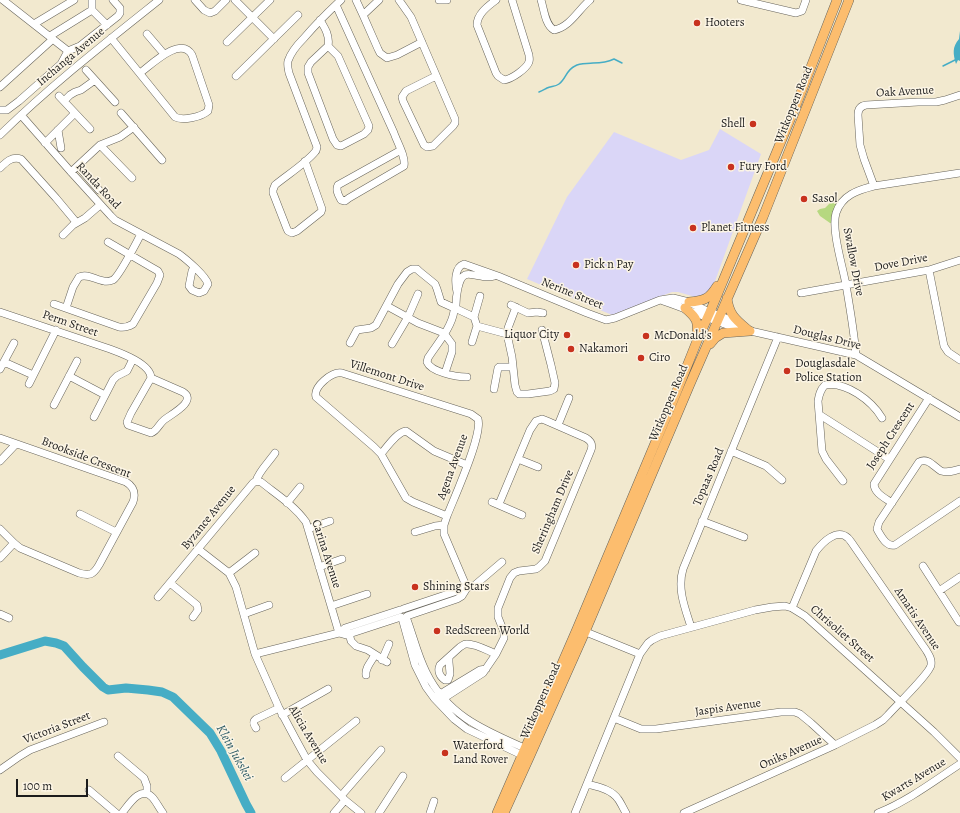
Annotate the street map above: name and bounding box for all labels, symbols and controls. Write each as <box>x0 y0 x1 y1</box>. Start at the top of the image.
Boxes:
place label: Hooters <box>705 16 745 30</box>
marker: Hooters <box>692 18 702 28</box>
street label: Inchanga Avenue <box>34 24 108 90</box>
street label: Witkoppen Road <box>772 64 816 146</box>
street label: Oak Avenue <box>876 83 934 101</box>
place label: Shell <box>721 117 745 131</box>
marker: Shell <box>748 119 758 129</box>
street label: Randa Road <box>73 160 123 212</box>
place label: Fury Ford <box>739 160 787 174</box>
marker: Fury Ford <box>726 162 736 172</box>
place label: Sasol <box>812 192 837 206</box>
marker: Sasol <box>799 194 809 204</box>
place label: Planet Fitness <box>701 221 769 235</box>
marker: Planet Fitness <box>688 223 698 233</box>
street label: Swallow Drive <box>839 227 867 297</box>
street label: Dove Drive <box>873 251 929 275</box>
place label: Pick n Pay <box>584 258 633 272</box>
marker: Pick n Pay <box>571 260 581 270</box>
street label: Nerine Street <box>539 275 605 313</box>
street label: Perm Street <box>40 308 100 340</box>
street label: Douglas Drive <box>792 323 862 353</box>
place label: Liquor City <box>504 328 559 342</box>
place label: McDonald's <box>654 329 712 343</box>
marker: Liquor City <box>562 330 572 340</box>
marker: McDonald's <box>641 331 651 341</box>
place label: Nakamori <box>579 342 628 356</box>
marker: Nakamori <box>566 344 576 354</box>
place label: Ciro <box>649 351 670 365</box>
marker: Ciro <box>636 353 646 363</box>
street label: Villemont Drive <box>348 357 426 395</box>
place label: Douglasdale Police Station <box>795 357 862 385</box>
street label: Witkoppen Road <box>646 363 692 443</box>
marker: Douglasdale Police Station <box>782 366 792 376</box>
street label: Joseph Crescent <box>864 400 918 472</box>
street label: Agena Avenue <box>434 432 472 502</box>
street label: Brookside Crescent <box>39 434 133 482</box>
street label: Topaas Road <box>690 446 728 508</box>
street label: Sheringham Drive <box>529 468 577 556</box>
street label: Byzance Avenue <box>179 483 239 553</box>
street label: Carina Avenue <box>308 518 344 590</box>
place label: Shining Stars <box>423 580 489 594</box>
marker: Shining Stars <box>410 582 420 592</box>
street label: Amatis Avenue <box>891 585 943 653</box>
street label: Chrisoliet Street <box>807 602 877 666</box>
place label: RedScreen World <box>445 624 529 638</box>
marker: RedScreen World <box>432 626 442 636</box>
street label: Witkoppen Road <box>518 661 564 741</box>
street label: Jaspis Avenue <box>694 696 762 720</box>
street label: Alicia Avenue <box>285 703 331 767</box>
street label: Victoria Street <box>21 709 93 747</box>
water label: Klein Jukskei <box>212 722 256 784</box>
street label: Oniks Avenue <box>757 733 825 773</box>
place label: Waterford Land Rover <box>453 739 508 767</box>
marker: Waterford Land Rover <box>440 748 450 758</box>
street label: Kwarts Avenue <box>879 755 949 805</box>
scale bar <box>18 771 90 797</box>
text: 100 m <box>23 778 52 794</box>

